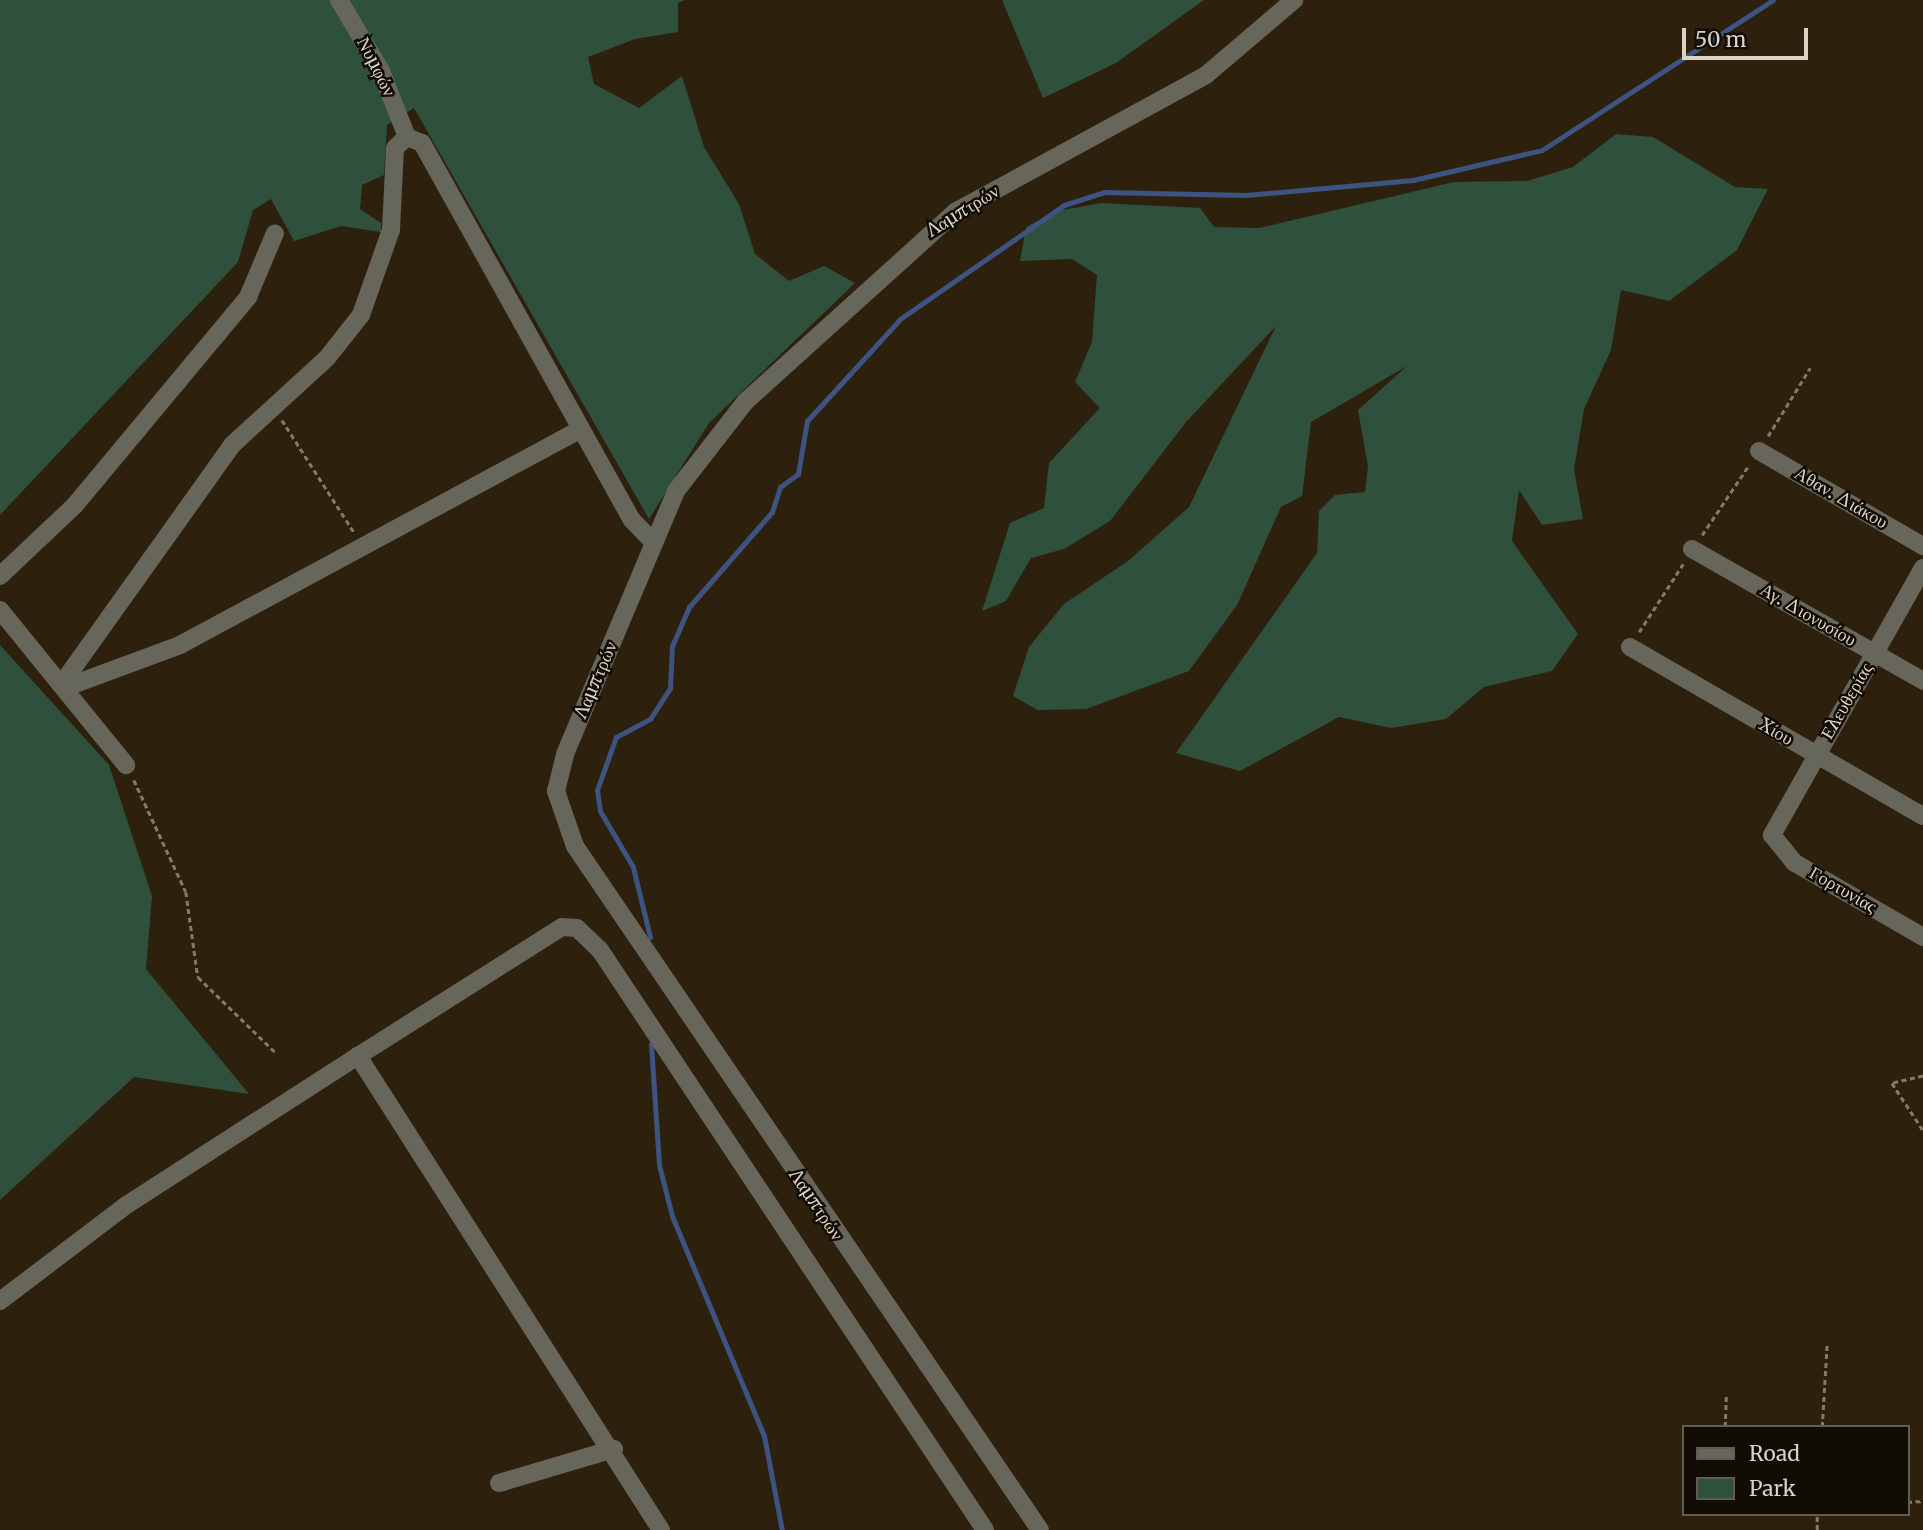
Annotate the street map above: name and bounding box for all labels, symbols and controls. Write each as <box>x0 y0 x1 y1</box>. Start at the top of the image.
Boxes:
scale bar <box>1685 14 1811 58</box>
text: 50 m <box>1695 26 1746 53</box>
street label: Νυμφών <box>352 34 400 100</box>
street label: Λαμπτρών <box>923 180 1003 242</box>
street label: Αθαν. Διάκου <box>1790 463 1892 533</box>
street label: Αγ. Διονυσίου <box>1756 579 1860 651</box>
street label: Λαμπτρών <box>570 638 622 722</box>
street label: Ελευθερίας <box>1817 659 1877 743</box>
street label: Χίου <box>1755 714 1797 750</box>
street label: Γορτυνίας <box>1806 862 1880 918</box>
street label: Λαμπτρών <box>784 1165 848 1245</box>
legend <box>1682 1425 1909 1516</box>
text: Road <box>1749 1440 1800 1467</box>
text: Park <box>1749 1475 1796 1502</box>

